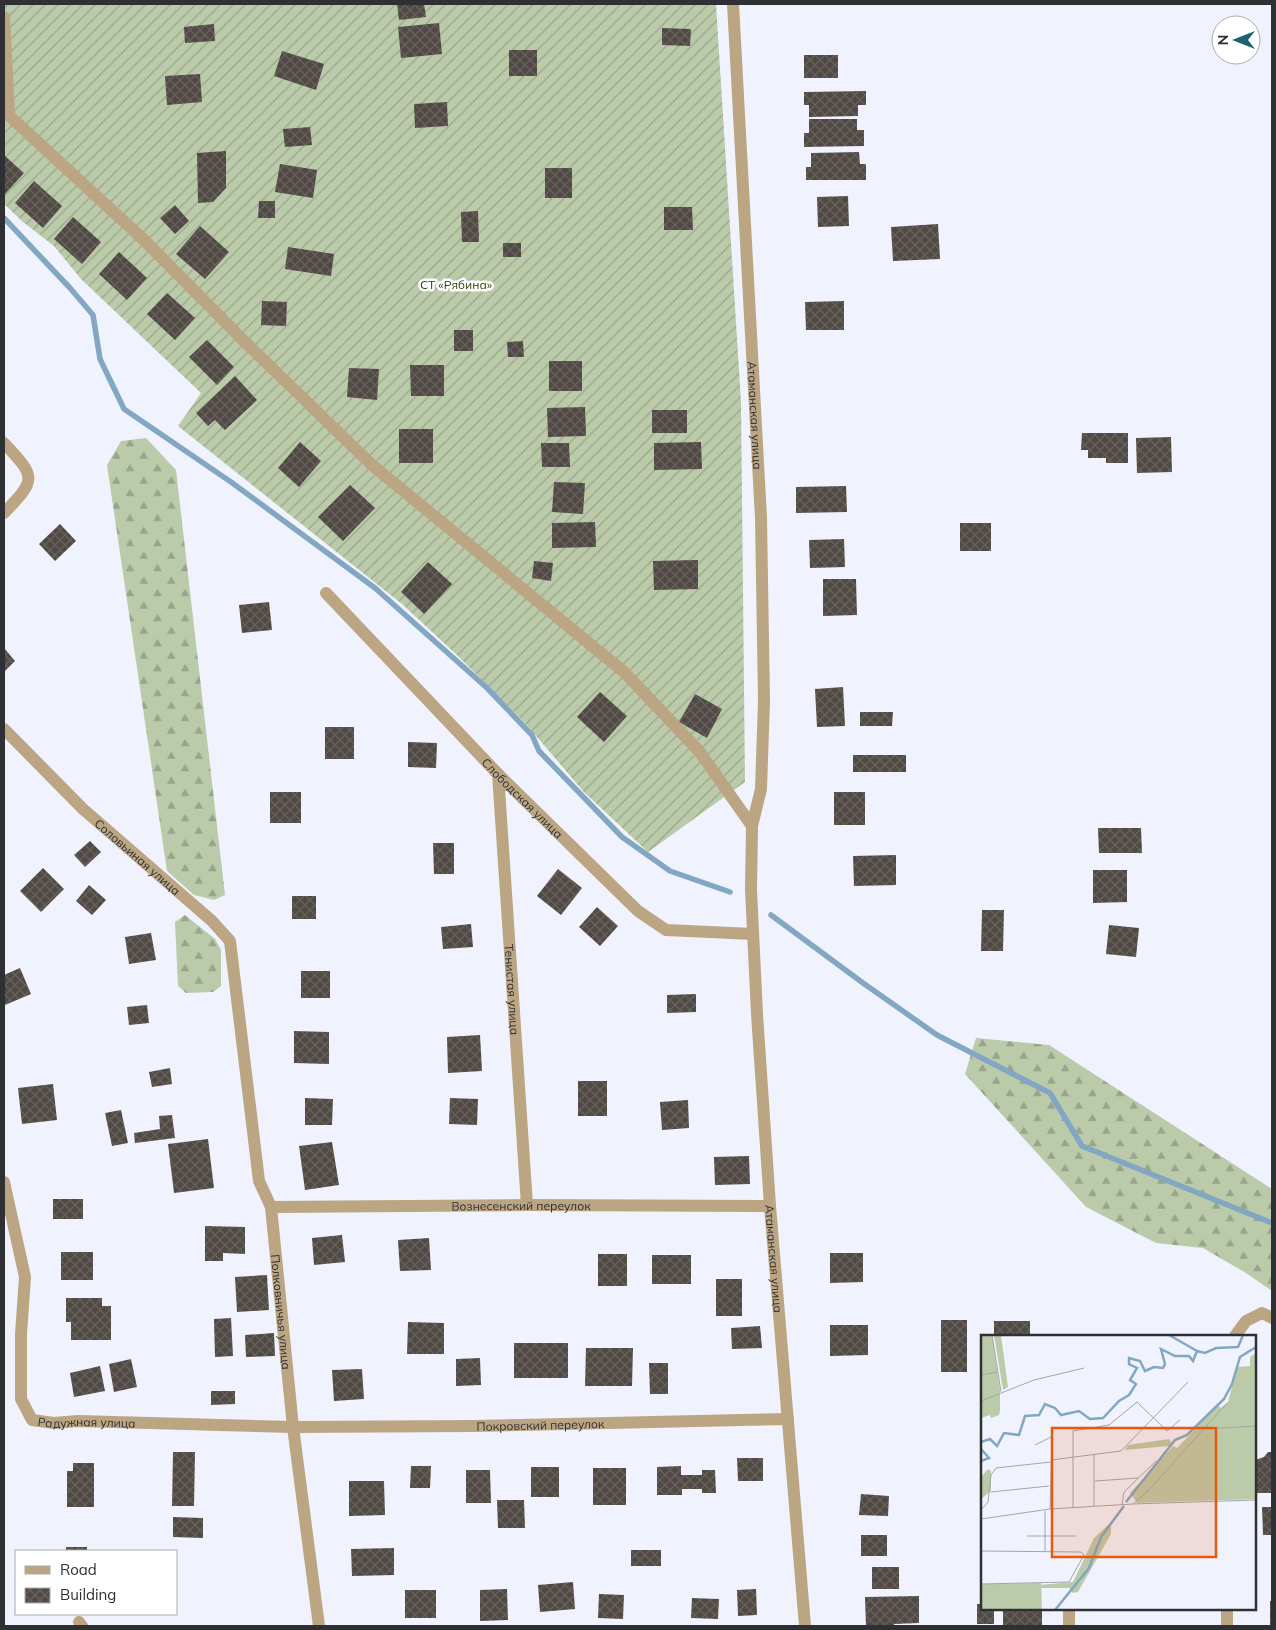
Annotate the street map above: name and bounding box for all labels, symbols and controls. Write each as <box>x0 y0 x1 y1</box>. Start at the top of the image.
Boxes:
north arrow <box>1211 15 1261 65</box>
text: N <box>1214 35 1232 45</box>
park label: СТ «Рябина» <box>420 277 493 292</box>
street label: Атаманская улица <box>745 361 766 470</box>
street label: Слободская улица <box>479 755 566 841</box>
street label: Соловьиная улица <box>92 815 184 898</box>
street label: Тенистая улица <box>502 944 523 1035</box>
street label: Вознесенский переулок <box>451 1197 591 1213</box>
street label: Атаманская улица <box>762 1204 786 1313</box>
street label: Полковничья улица <box>268 1254 295 1370</box>
inset map <box>981 1335 1256 1610</box>
street label: Радужная улица <box>37 1413 136 1431</box>
street label: Покровский переулок <box>476 1416 605 1433</box>
legend <box>15 1550 178 1615</box>
text: Road <box>60 1560 97 1579</box>
text: Building <box>60 1585 116 1604</box>

